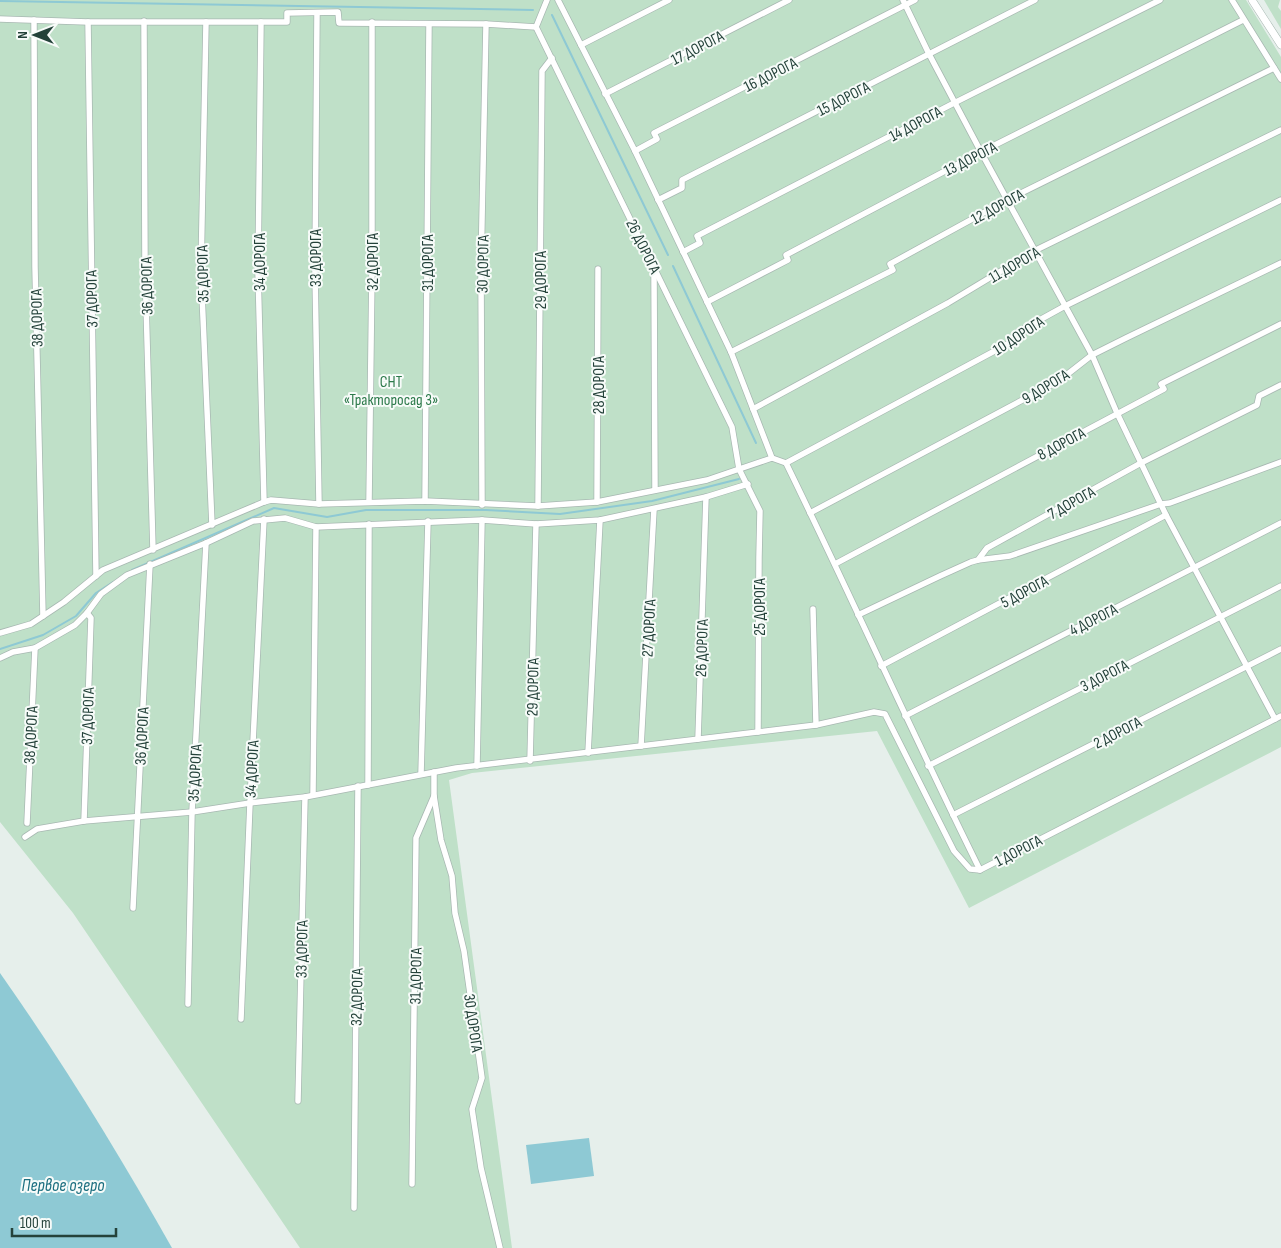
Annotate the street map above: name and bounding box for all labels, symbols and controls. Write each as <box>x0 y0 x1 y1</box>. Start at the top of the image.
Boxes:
north arrow <box>10 10 60 60</box>
street label: 17 ДОРОГА <box>668 27 727 70</box>
text: N <box>14 31 31 39</box>
street label: 16 ДОРОГА <box>741 54 801 97</box>
street label: 15 ДОРОГА <box>814 78 873 121</box>
street label: 14 ДОРОГА <box>886 102 945 146</box>
street label: 13 ДОРОГА <box>941 138 1001 181</box>
street label: 12 ДОРОГА <box>968 185 1027 229</box>
street label: 26 ДОРОГА <box>621 216 664 277</box>
street label: 33 ДОРОГА <box>307 229 326 287</box>
street label: 34 ДОРОГА <box>251 233 270 291</box>
street label: 32 ДОРОГА <box>364 233 383 291</box>
street label: 31 ДОРОГА <box>419 234 438 292</box>
street label: 30 ДОРОГА <box>473 234 494 293</box>
street label: 11 ДОРОГА <box>986 243 1044 288</box>
street label: 35 ДОРОГА <box>193 245 214 303</box>
street label: 29 ДОРОГА <box>532 251 551 309</box>
street label: 36 ДОРОГА <box>137 256 158 315</box>
street label: 37 ДОРОГА <box>82 270 103 328</box>
street label: 38 ДОРОГА <box>27 288 48 347</box>
street label: 10 ДОРОГА <box>990 313 1048 360</box>
street label: 28 ДОРОГА <box>590 356 609 414</box>
street label: 9 ДОРОГА <box>1019 366 1073 409</box>
park label: СНТ «Тракторосад 3» <box>344 373 438 410</box>
street label: 8 ДОРОГА <box>1034 424 1089 465</box>
street label: 7 ДОРОГА <box>1045 483 1099 524</box>
street label: 5 ДОРОГА <box>998 572 1052 613</box>
street label: 25 ДОРОГА <box>751 578 770 636</box>
street label: 27 ДОРОГА <box>639 599 661 657</box>
street label: 4 ДОРОГА <box>1066 600 1121 640</box>
street label: 26 ДОРОГА <box>692 618 713 678</box>
street label: 3 ДОРОГА <box>1077 656 1132 696</box>
street label: 29 ДОРОГА <box>523 658 544 716</box>
street label: 37 ДОРОГА <box>78 687 99 745</box>
street label: 38 ДОРОГА <box>20 705 43 765</box>
street label: 36 ДОРОГА <box>131 706 154 766</box>
street label: 2 ДОРОГА <box>1091 713 1145 753</box>
street label: 34 ДОРОГА <box>241 739 264 799</box>
street label: 35 ДОРОГА <box>184 744 207 802</box>
street label: 1 ДОРОГА <box>992 831 1046 871</box>
street label: 33 ДОРОГА <box>292 920 313 978</box>
street label: 31 ДОРОГА <box>407 947 426 1005</box>
street label: 32 ДОРОГА <box>347 968 368 1026</box>
street label: 30 ДОРОГА <box>459 993 486 1054</box>
water label: Первое озеро <box>22 1175 105 1196</box>
scale bar <box>12 1206 116 1238</box>
text: 100 m <box>20 1214 51 1233</box>

